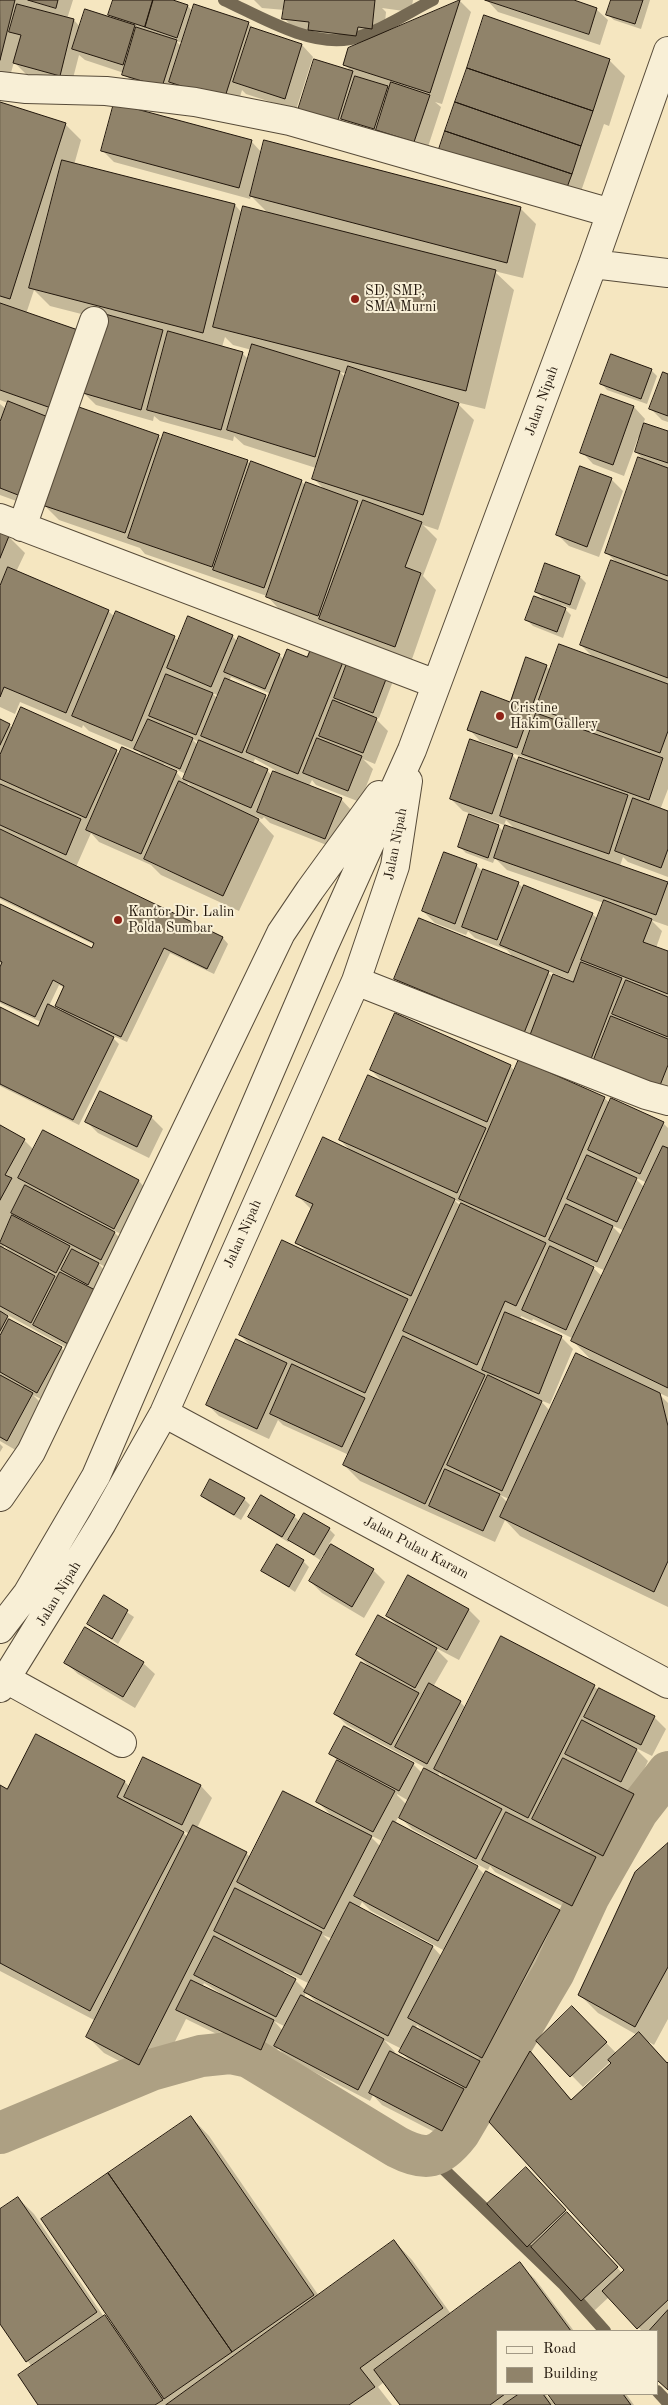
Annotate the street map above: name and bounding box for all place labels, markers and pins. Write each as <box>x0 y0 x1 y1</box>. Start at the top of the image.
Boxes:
place label: SD, SMP, SMA Murni <box>365 283 436 316</box>
marker: SD, SMP, SMA Murni <box>349 293 361 305</box>
place label: Cristine Hakim Gallery <box>510 700 598 732</box>
marker: Cristine Hakim Gallery <box>494 710 506 722</box>
place label: Kantor Dir. Lalin Polda Sumbar <box>128 904 234 936</box>
marker: Kantor Dir. Lalin Polda Sumbar <box>112 914 124 926</box>

